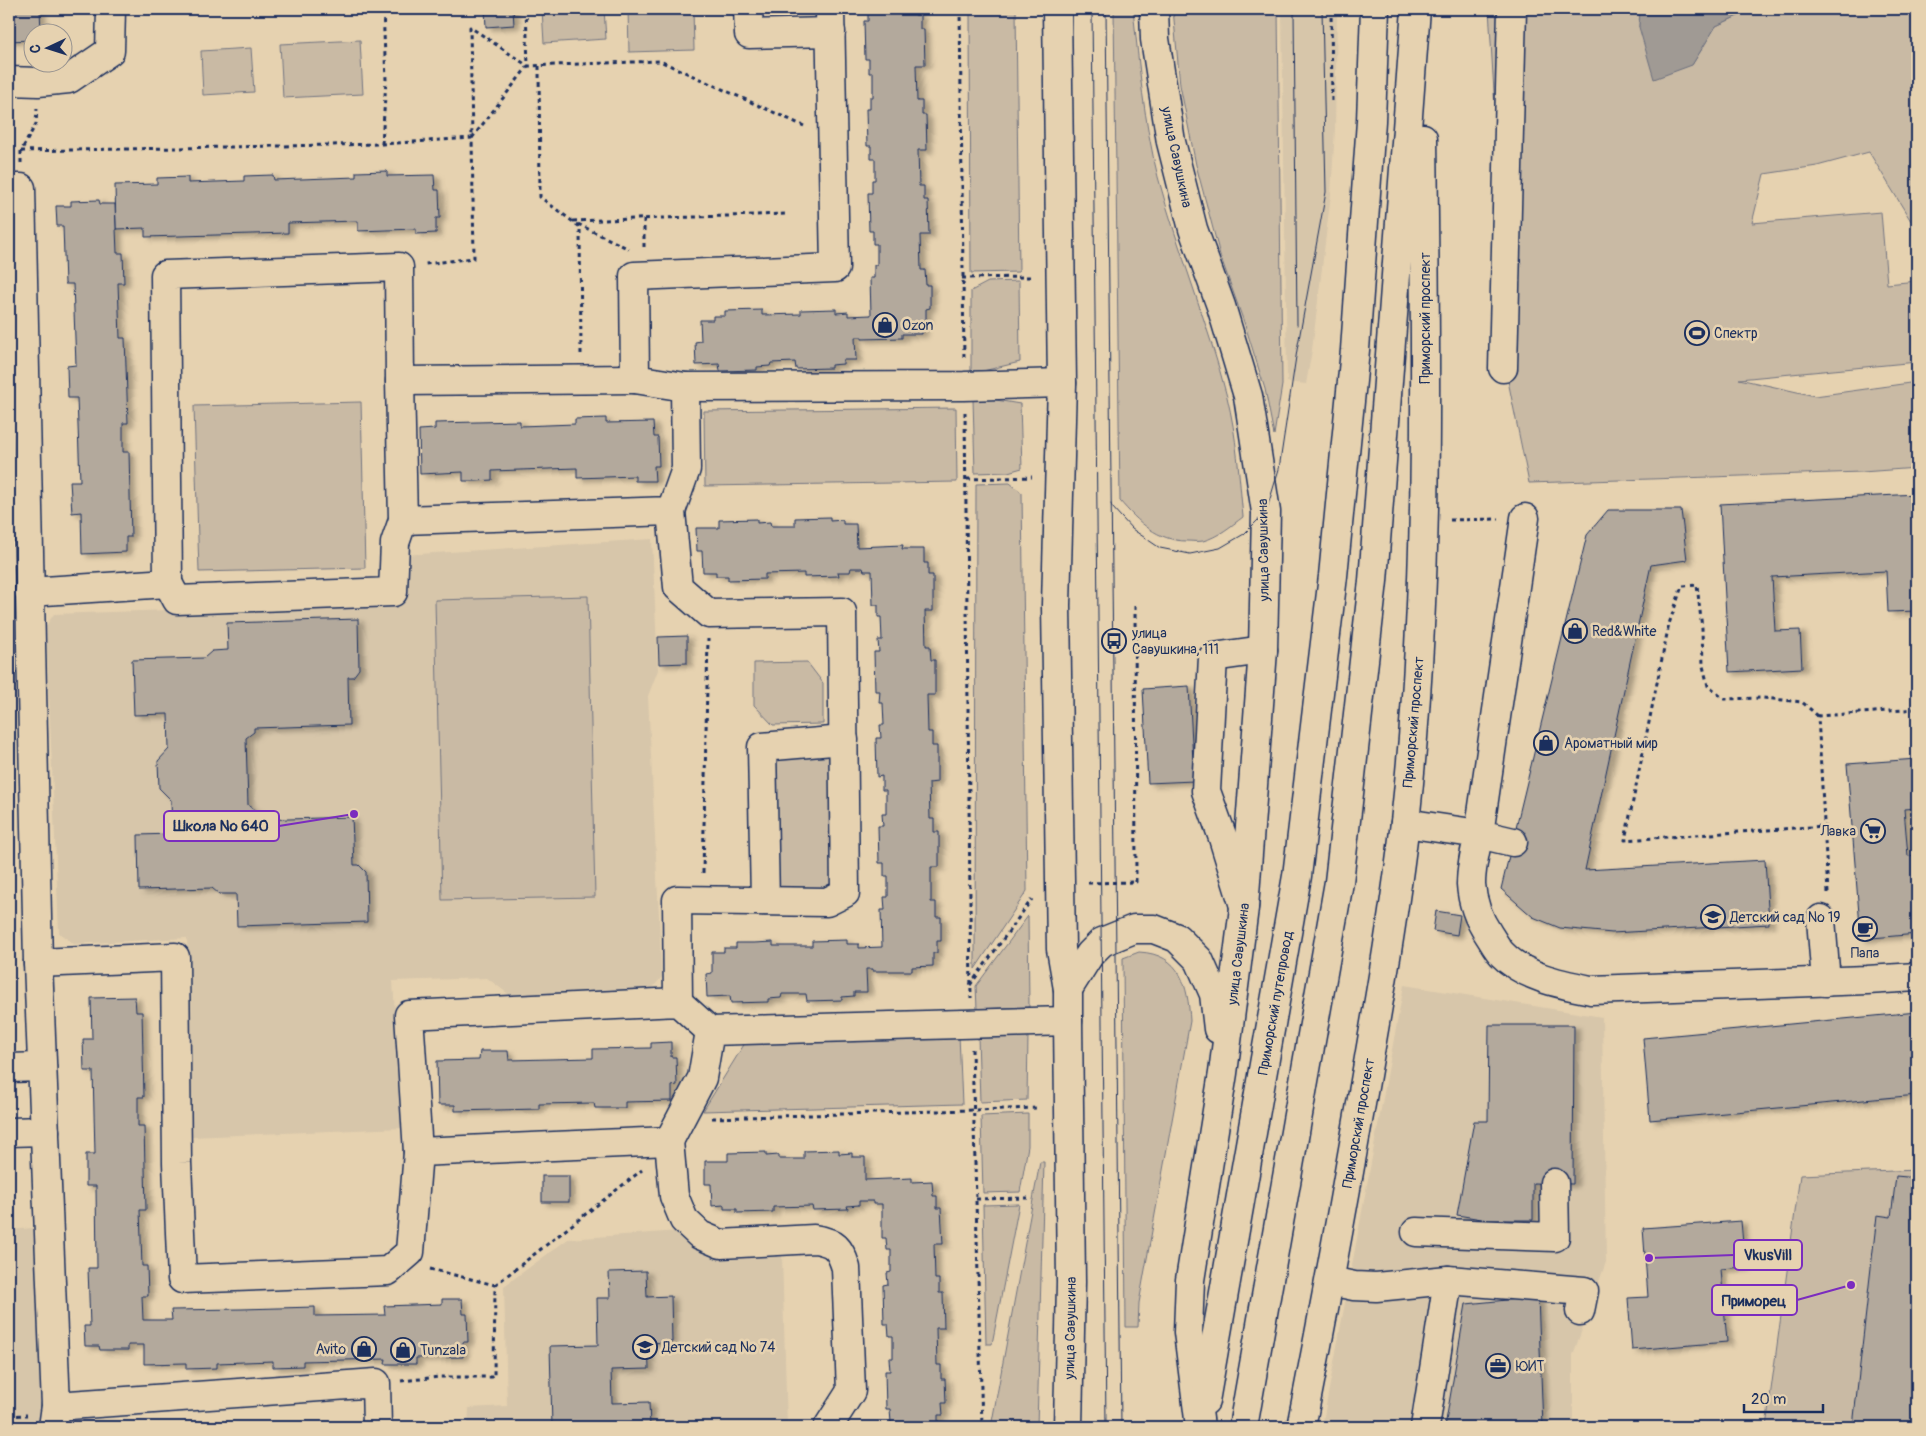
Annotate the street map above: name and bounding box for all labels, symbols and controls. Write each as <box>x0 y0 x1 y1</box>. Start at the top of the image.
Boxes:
north arrow <box>22 22 72 72</box>
text: С <box>27 44 44 54</box>
street label: улица Савушкина <box>1157 104 1196 209</box>
street label: Приморский проспект <box>1417 252 1434 384</box>
shop icon: Ozon <box>872 312 898 338</box>
place label: Ozon <box>902 317 934 334</box>
sports icon: Спектр <box>1684 320 1710 346</box>
place label: Спектр <box>1714 325 1758 342</box>
street label: улица Савушкина <box>1254 498 1273 603</box>
shop icon: Red&White <box>1562 618 1588 644</box>
place label: Red&White <box>1592 623 1656 640</box>
place label: улица Савушкина, 111 <box>1131 625 1219 658</box>
bus stop icon: улица Савушкина, 111 <box>1101 628 1127 654</box>
street label: Приморский проспект <box>1399 656 1428 788</box>
shop icon: Ароматный мир <box>1533 730 1559 756</box>
place label: Ароматный мир <box>1564 735 1658 752</box>
callout: Школа № 640 <box>164 811 279 841</box>
text: Школа № 640 <box>172 817 269 836</box>
supermarket icon: Лавка <box>1860 818 1886 844</box>
place label: Лавка <box>1819 823 1856 840</box>
street label: улица Савушкина <box>1224 902 1253 1007</box>
school or university icon: Детский сад № 19 <box>1700 904 1726 930</box>
place label: Детский сад № 19 <box>1729 909 1840 926</box>
cafe icon: Папа <box>1852 916 1878 942</box>
street label: Приморский путепровод <box>1254 929 1297 1076</box>
place label: Папа <box>1851 945 1879 962</box>
street label: Приморский проспект <box>1339 1057 1378 1189</box>
callout: VkusVill <box>1734 1240 1802 1270</box>
text: VkusVill <box>1744 1246 1792 1265</box>
street label: улица Савушкина <box>1061 1276 1080 1381</box>
callout: Приморец <box>1712 1285 1797 1315</box>
text: Приморец <box>1722 1292 1787 1311</box>
school or university icon: Детский сад № 74 <box>632 1334 658 1360</box>
shop icon: Avito <box>351 1336 377 1362</box>
shop icon: Tunzala <box>390 1337 416 1363</box>
place label: Детский сад № 74 <box>661 1339 775 1356</box>
place label: Avito <box>316 1341 346 1358</box>
place label: Tunzala <box>420 1342 466 1359</box>
office icon: ЮИТ <box>1485 1353 1511 1379</box>
place label: ЮИТ <box>1516 1358 1544 1375</box>
scale bar <box>1744 1381 1822 1413</box>
text: 20 m <box>1751 1390 1786 1409</box>

